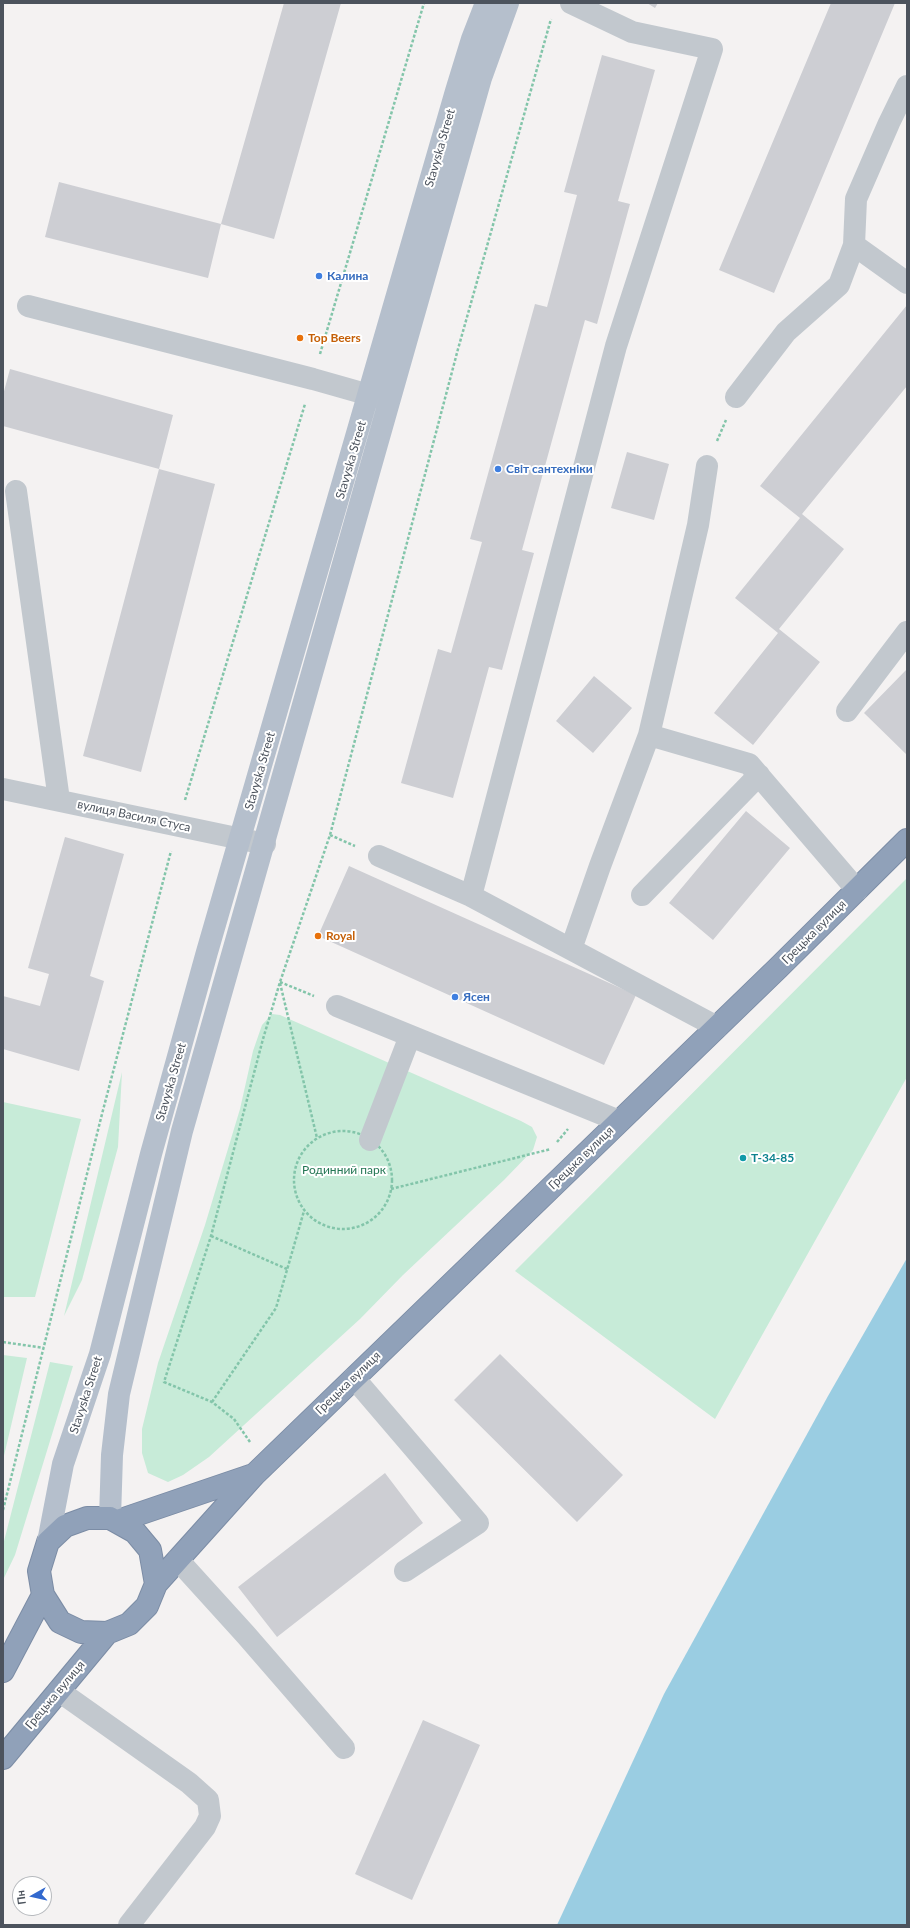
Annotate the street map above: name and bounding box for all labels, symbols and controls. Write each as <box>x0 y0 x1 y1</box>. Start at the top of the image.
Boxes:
street label: Stavyska Street <box>422 107 458 189</box>
place label: Калина <box>327 269 368 283</box>
marker: Калина <box>314 271 324 281</box>
place label: Top Beers <box>308 331 361 345</box>
marker: Top Beers <box>295 333 305 343</box>
street label: Stavyska Street <box>333 419 369 501</box>
place label: Світ сантехніки <box>506 462 593 476</box>
marker: Світ сантехніки <box>493 464 503 474</box>
street label: Stavyska Street <box>242 730 278 812</box>
street label: вулиця Василя Стуса <box>76 797 192 835</box>
street label: Грецька вулиця <box>779 897 849 967</box>
place label: Royal <box>326 929 355 943</box>
marker: Royal <box>313 931 323 941</box>
place label: Ясен <box>463 990 490 1004</box>
marker: Ясен <box>450 992 460 1002</box>
street label: Stavyska Street <box>153 1041 189 1123</box>
street label: Грецька вулиця <box>545 1123 617 1193</box>
place label: Т-34-85 <box>751 1151 794 1165</box>
marker: Т-34-85 <box>738 1153 748 1163</box>
park label: Родинний парк <box>302 1163 386 1177</box>
street label: Грецька вулиця <box>312 1348 384 1418</box>
street label: Stavyska Street <box>67 1354 105 1436</box>
street label: Грецька вулиця <box>22 1658 88 1732</box>
north arrow <box>12 1876 52 1916</box>
text: Пн <box>13 1890 28 1906</box>

